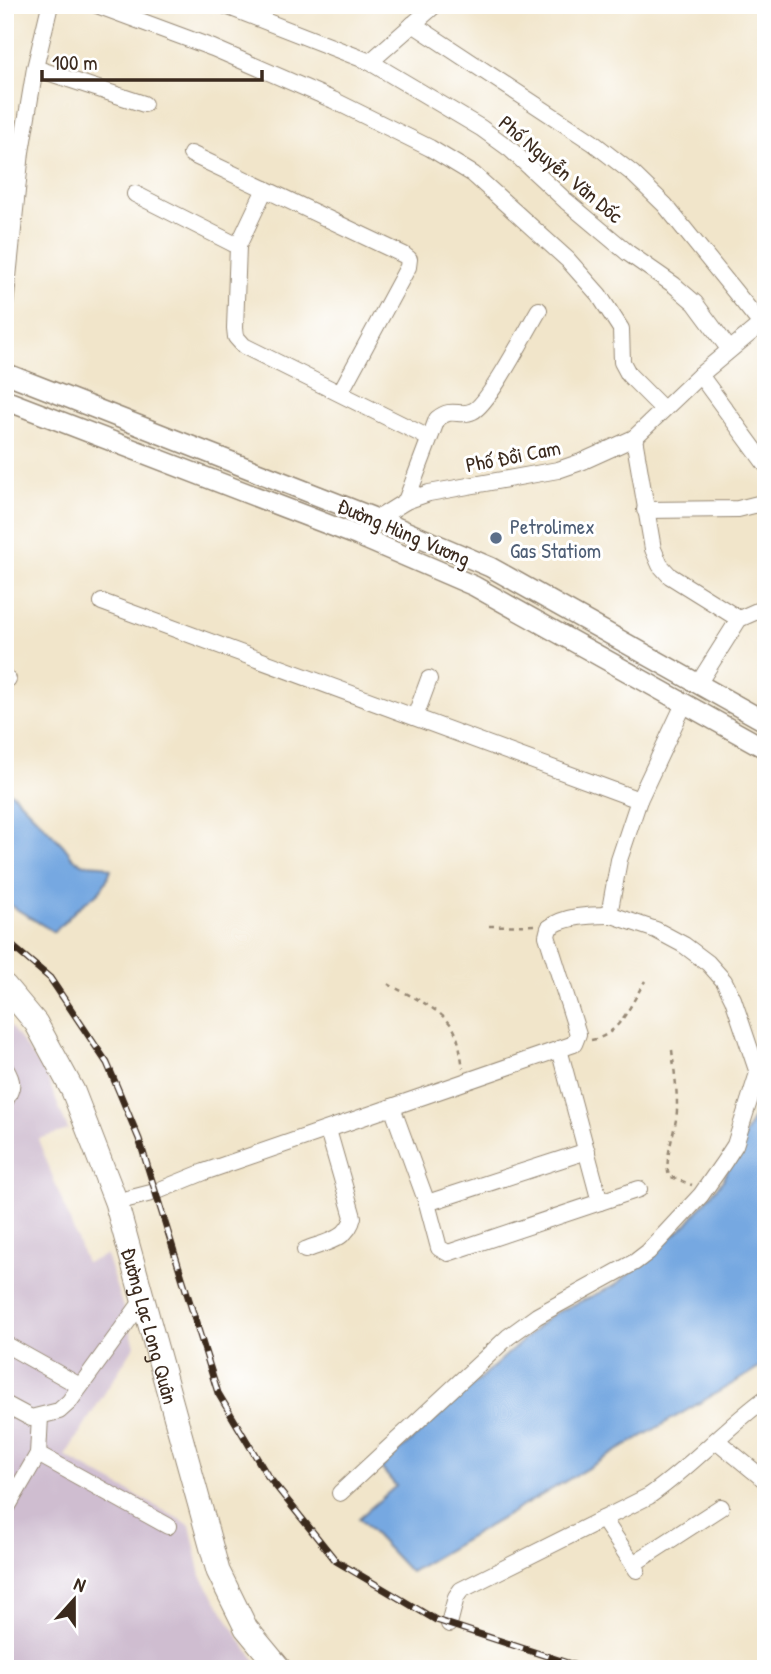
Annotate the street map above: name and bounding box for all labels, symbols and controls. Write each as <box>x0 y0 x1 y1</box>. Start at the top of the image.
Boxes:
scale bar <box>42 38 262 82</box>
text: 100 m <box>52 48 98 77</box>
street label: Phố Nguyễn Văn Dốc <box>493 109 630 230</box>
street label: Phố Đồi Cam <box>463 433 563 479</box>
street label: Đường Hùng Vương <box>333 491 475 573</box>
place label: Petrolimex Gas Statiom <box>510 512 601 565</box>
marker: Petrolimex Gas Statiom <box>488 530 504 546</box>
street label: Đường Lạc Long Quân <box>115 1244 186 1407</box>
north arrow <box>38 1566 108 1636</box>
text: N <box>71 1570 89 1598</box>

